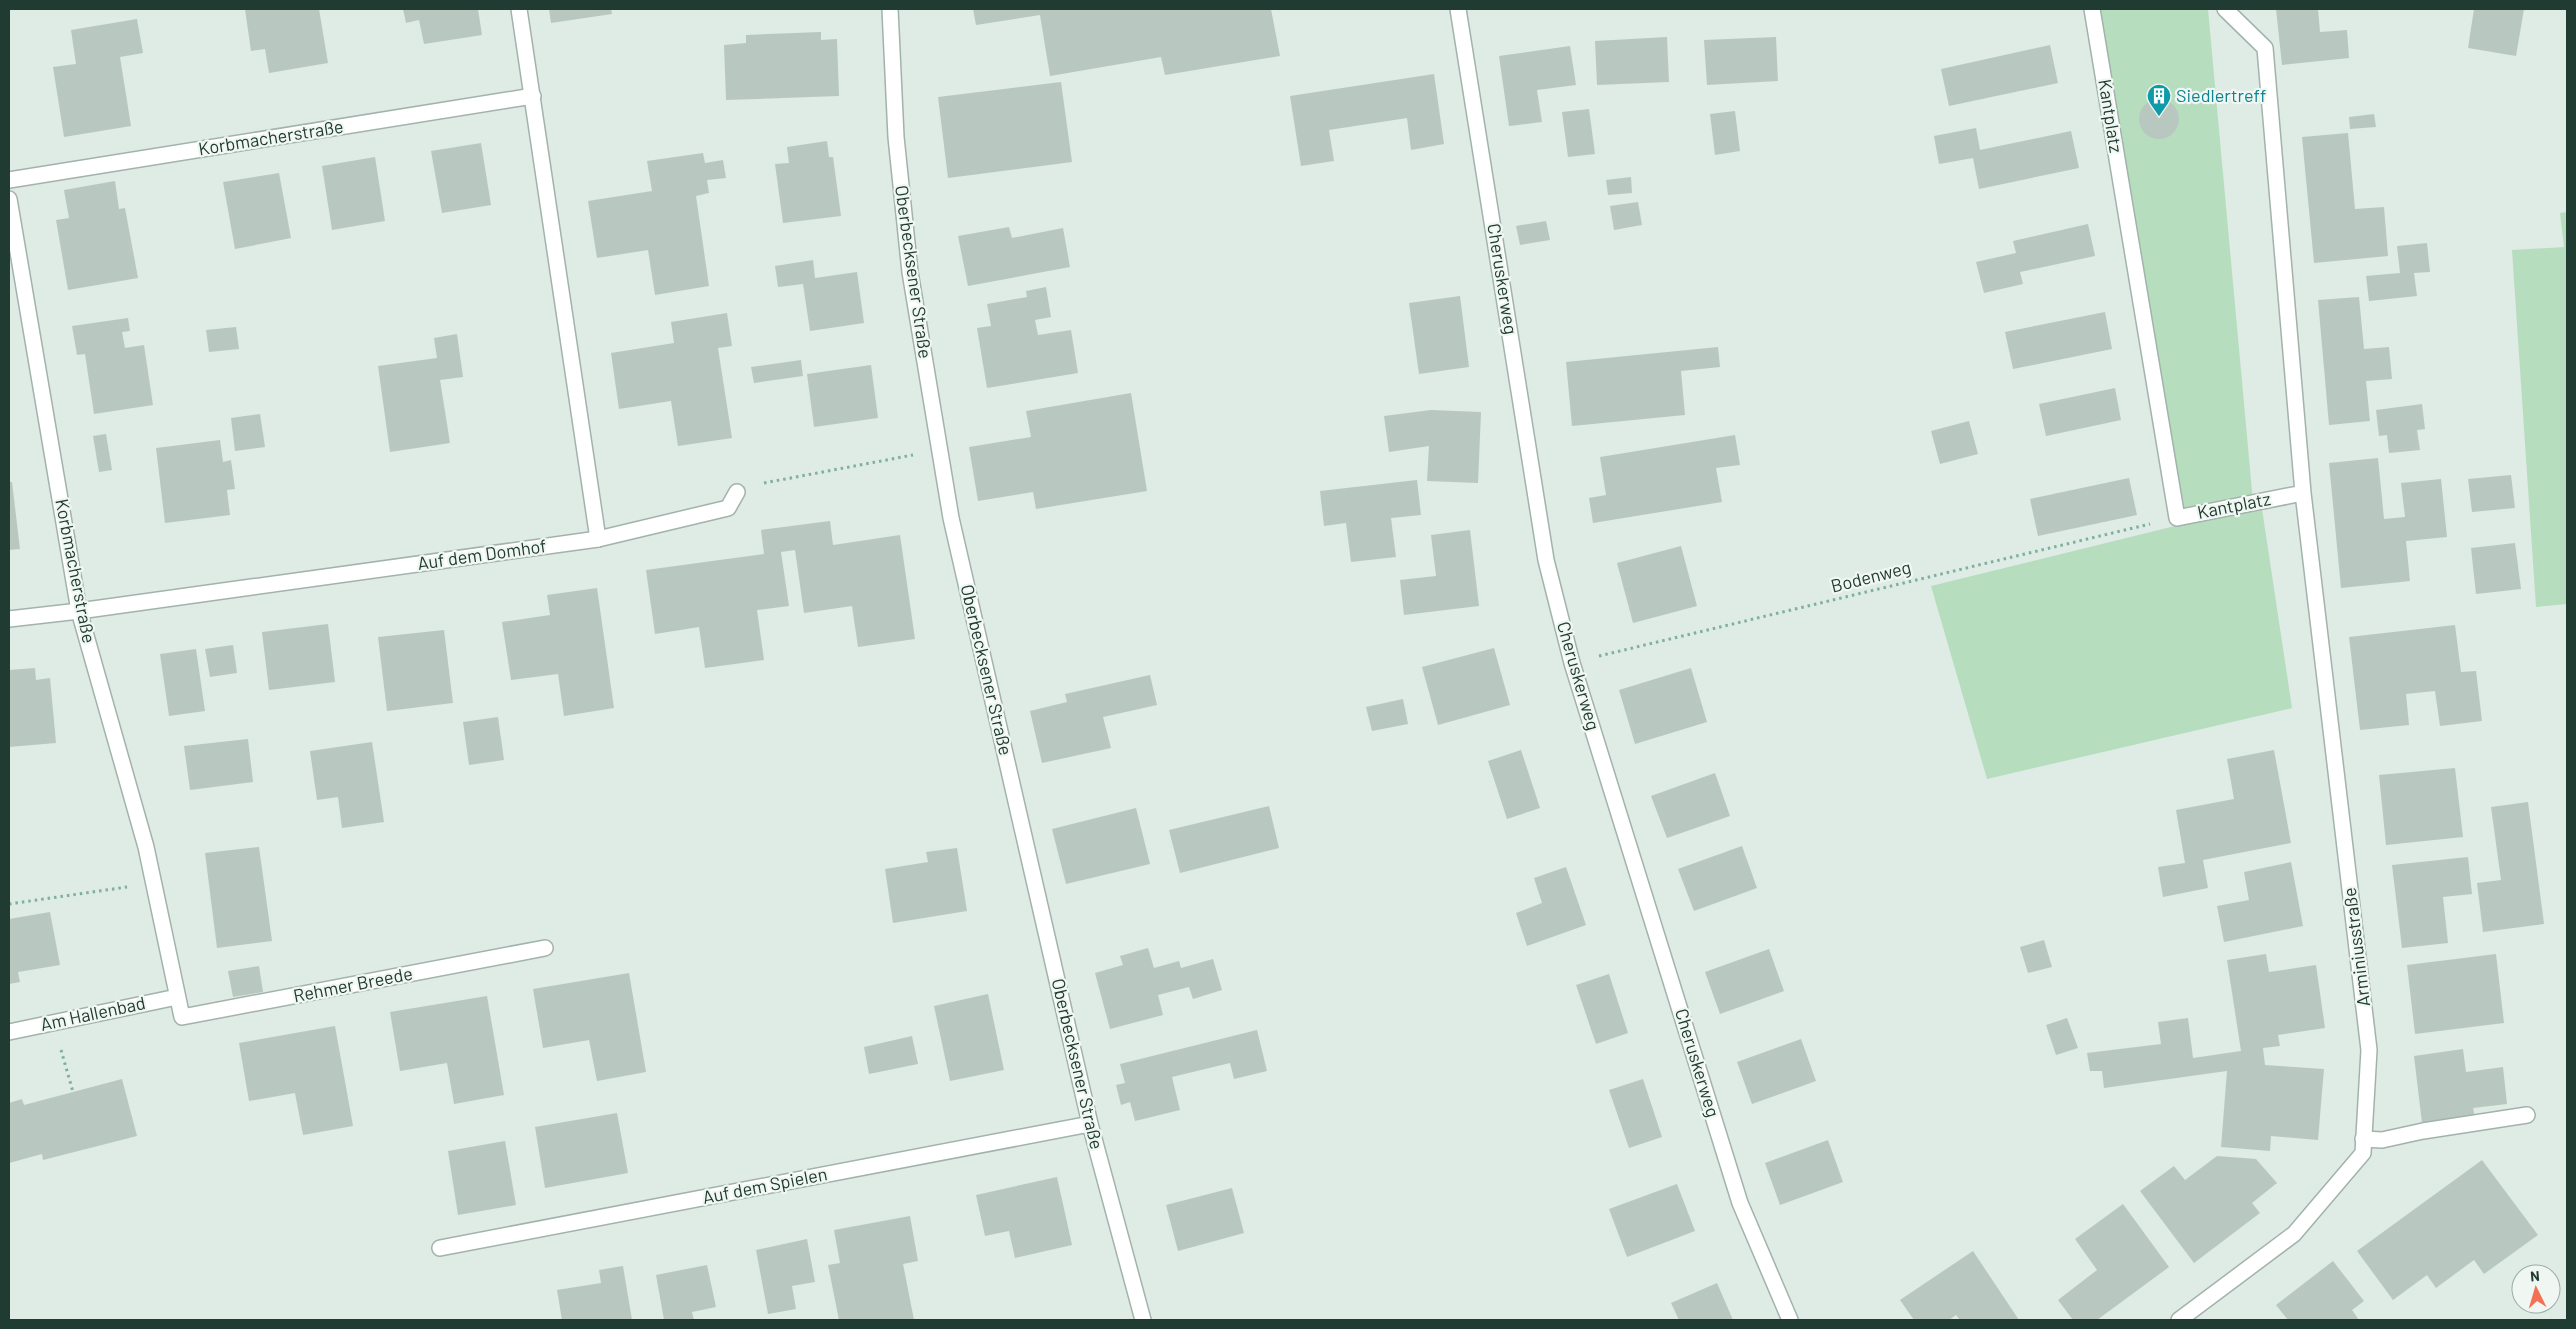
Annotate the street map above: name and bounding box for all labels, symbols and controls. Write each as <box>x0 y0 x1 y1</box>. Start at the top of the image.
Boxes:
street label: Kantplatz <box>2094 77 2128 154</box>
building icon: Siedlertreff <box>2146 83 2172 117</box>
place label: Siedlertreff <box>2176 84 2266 106</box>
street label: Korbmacherstraße <box>197 115 345 159</box>
street label: Oberbecksener Straße <box>891 184 937 360</box>
street label: Cheruskerweg <box>1483 222 1523 336</box>
street label: Kantplatz <box>2195 487 2272 523</box>
street label: Korbmacherstraße <box>51 497 101 645</box>
street label: Auf dem Domhof <box>416 534 548 574</box>
street label: Bodenweg <box>1828 555 1913 597</box>
street label: Oberbecksener Straße <box>957 582 1017 757</box>
street label: Cheruskerweg <box>1553 619 1605 733</box>
street label: Arminiusstraße <box>2338 886 2374 1008</box>
street label: Rehmer Breede <box>291 962 414 1006</box>
street label: Oberbecksener Straße <box>1048 976 1108 1151</box>
street label: Am Hallenbad <box>38 991 147 1035</box>
street label: Cheruskerweg <box>1671 1006 1725 1120</box>
street label: Auf dem Spielen <box>701 1162 829 1208</box>
north arrow <box>2511 1264 2561 1314</box>
text: N <box>2529 1267 2540 1284</box>

